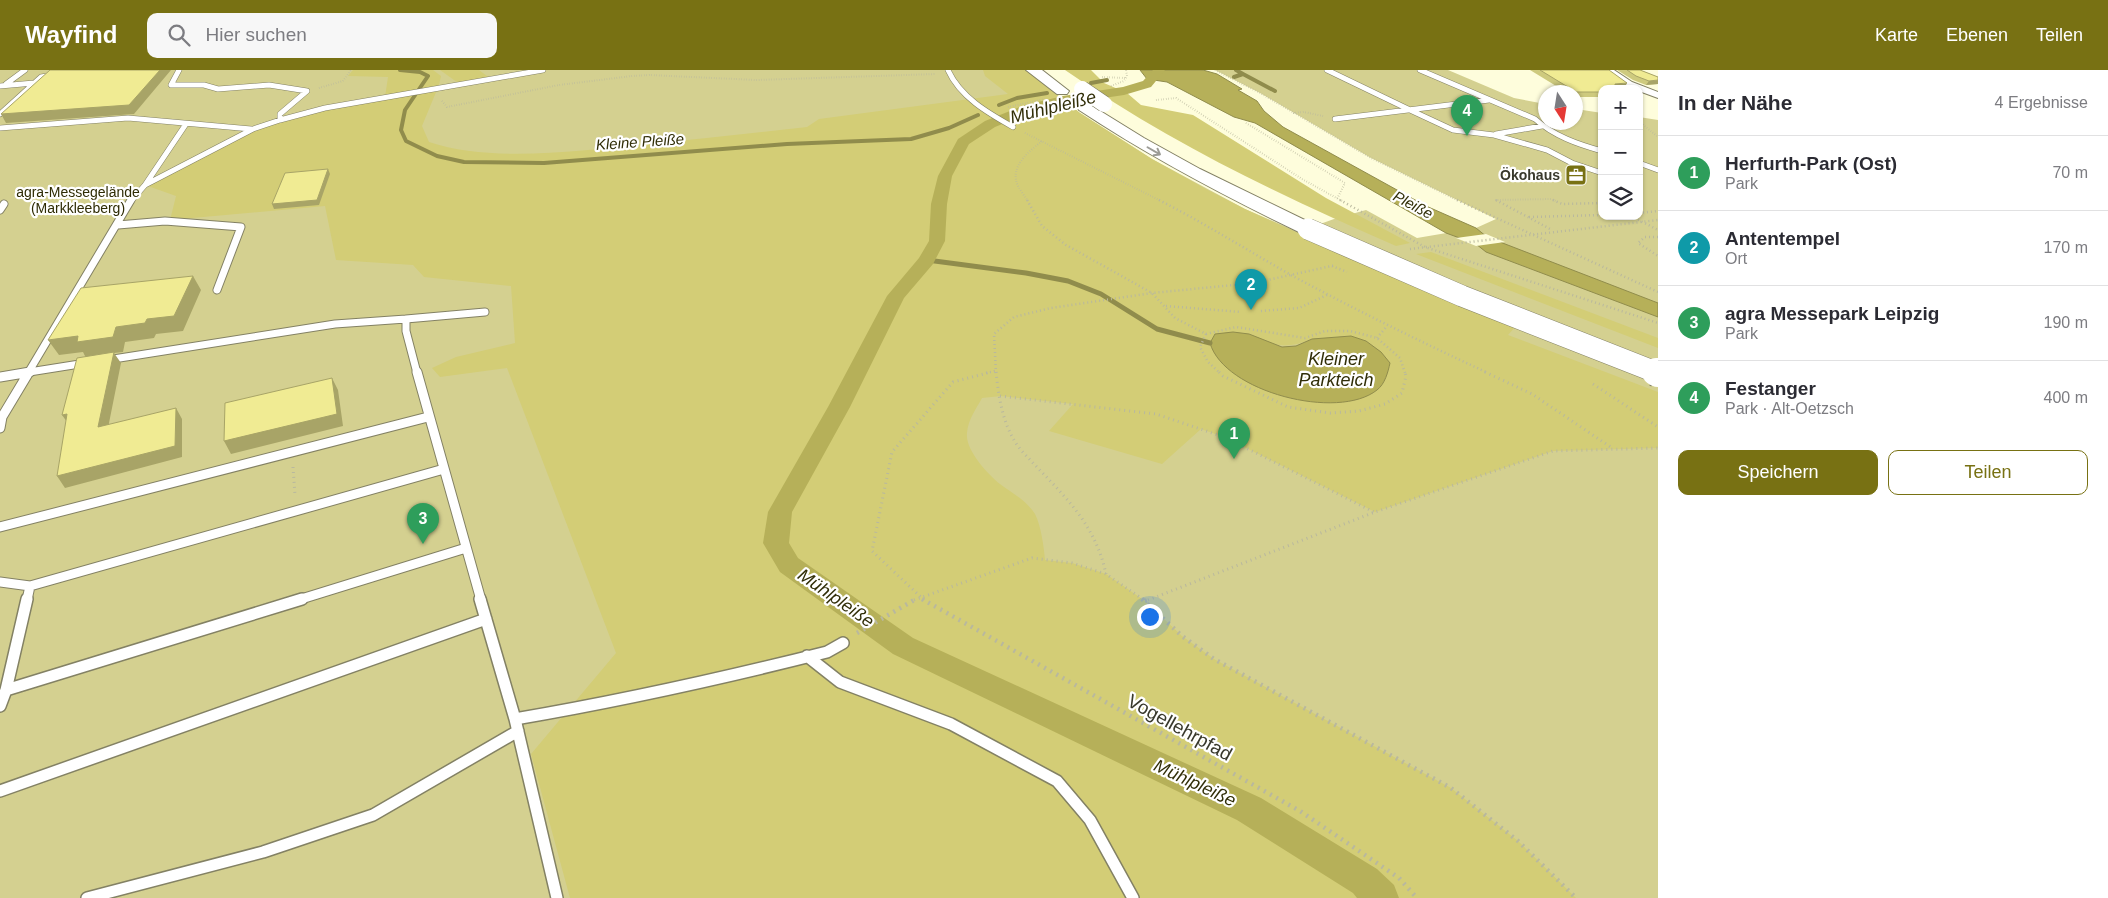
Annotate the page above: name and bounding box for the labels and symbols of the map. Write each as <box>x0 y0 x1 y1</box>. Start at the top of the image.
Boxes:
north arrow <box>1538 85 1583 130</box>
water label: Mühlpleiße <box>1008 87 1098 127</box>
pin: 4 <box>1451 95 1483 136</box>
water label: Kleine Pleiße <box>595 130 685 153</box>
one-way arrow <box>1147 146 1162 156</box>
office icon: Ökohaus <box>1564 163 1588 187</box>
place label: Ökohaus <box>1500 167 1560 183</box>
park label: agra-Messegelände (Markkleeberg) <box>16 184 140 216</box>
water label: Pleiße <box>1390 187 1436 222</box>
pin: 2 <box>1235 269 1267 310</box>
water label: Kleiner Parkteich <box>1298 349 1374 390</box>
pin: 1 <box>1218 418 1250 459</box>
pin: 3 <box>407 503 439 544</box>
water label: Mühlpleiße <box>794 565 878 631</box>
your location <box>1137 604 1163 630</box>
street label: Vogellehrpfad <box>1124 690 1236 765</box>
water label: Mühlpleiße <box>1151 755 1239 811</box>

